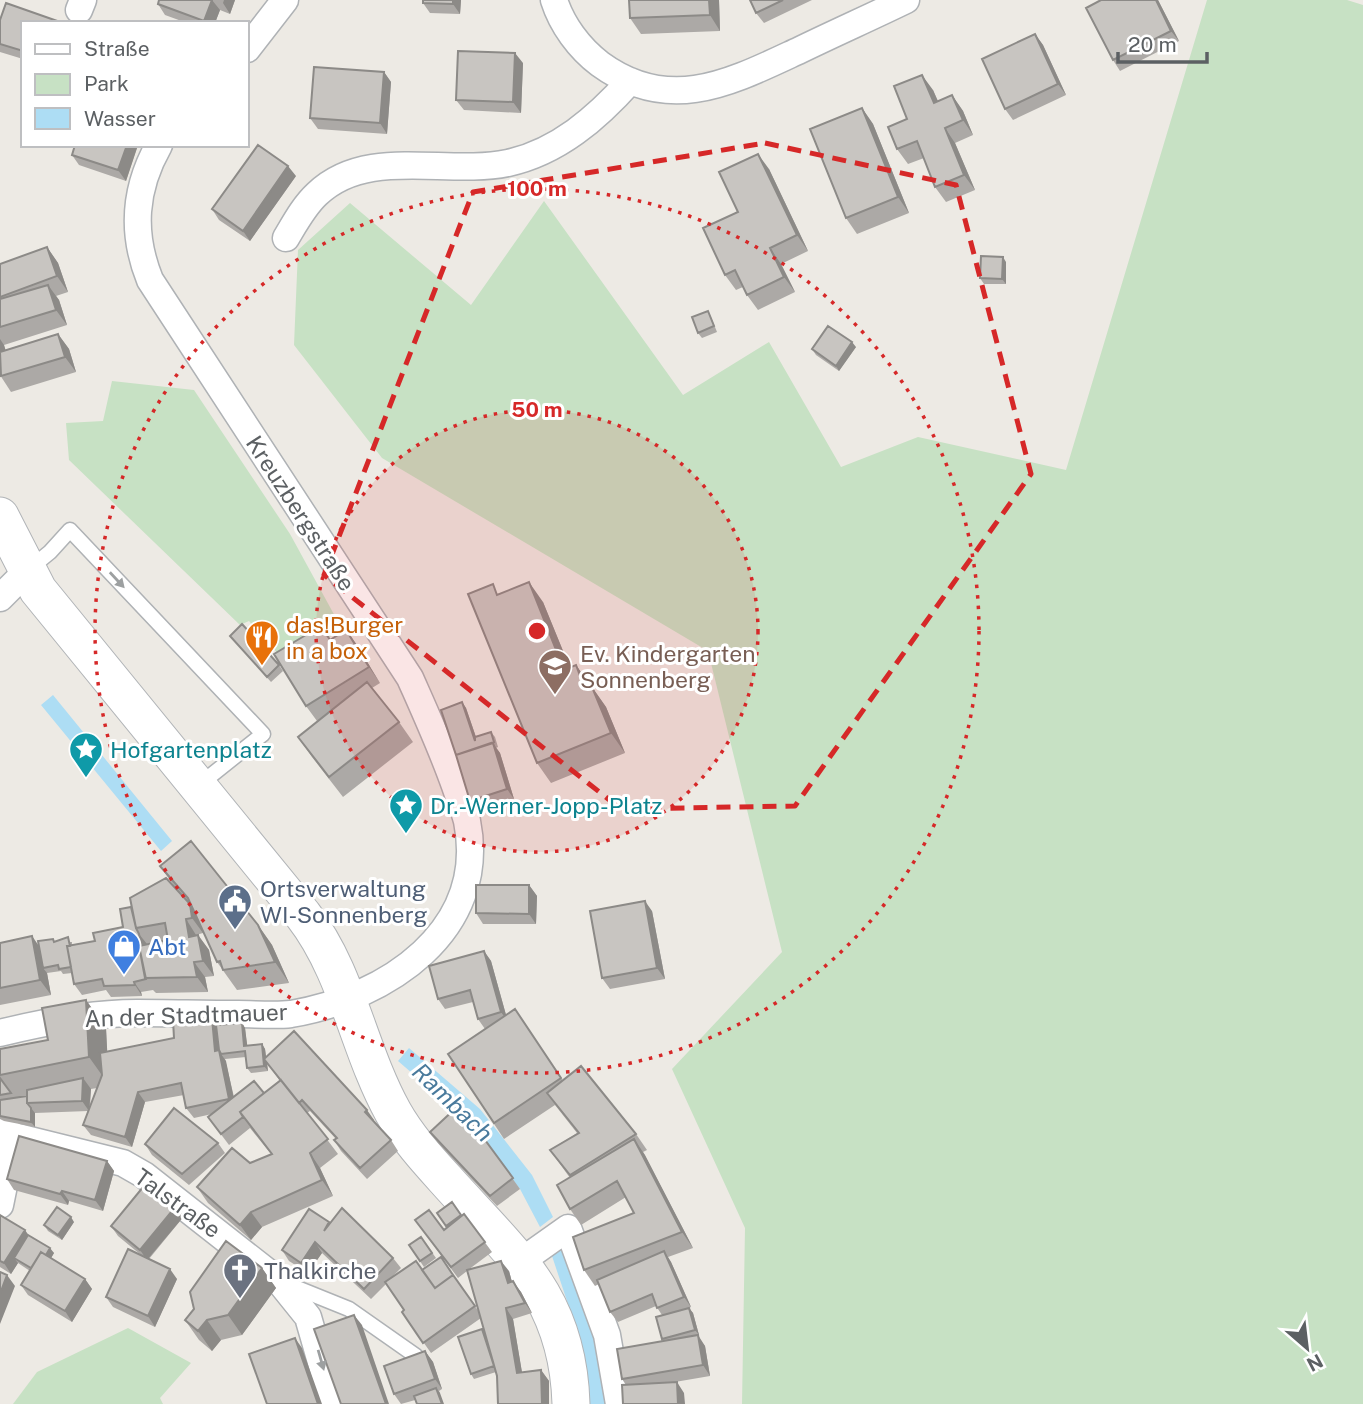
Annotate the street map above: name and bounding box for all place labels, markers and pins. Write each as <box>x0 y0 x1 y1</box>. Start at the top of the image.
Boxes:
place label: das!Burger in a box <box>286 611 403 664</box>
restaurant icon: das!Burger in a box <box>243 618 281 667</box>
centre of rings <box>525 619 549 643</box>
place label: Ev. Kindergarten Sonnenberg <box>580 640 755 693</box>
school or university icon: Ev. Kindergarten Sonnenberg <box>536 647 574 696</box>
place icon: Hofgartenplatz <box>67 730 105 779</box>
place label: Hofgartenplatz <box>110 736 272 763</box>
place icon: Dr.-Werner-Jopp-Platz <box>387 786 425 835</box>
place label: Dr.-Werner-Jopp-Platz <box>430 792 662 819</box>
place label: Ortsverwaltung WI-Sonnenberg <box>260 875 428 928</box>
public building icon: Ortsverwaltung WI-Sonnenberg <box>216 882 254 931</box>
shop icon: Abt <box>105 927 143 976</box>
place label: Abt <box>148 933 186 960</box>
church icon: Thalkirche <box>221 1251 259 1300</box>
place label: Thalkirche <box>264 1257 377 1284</box>

